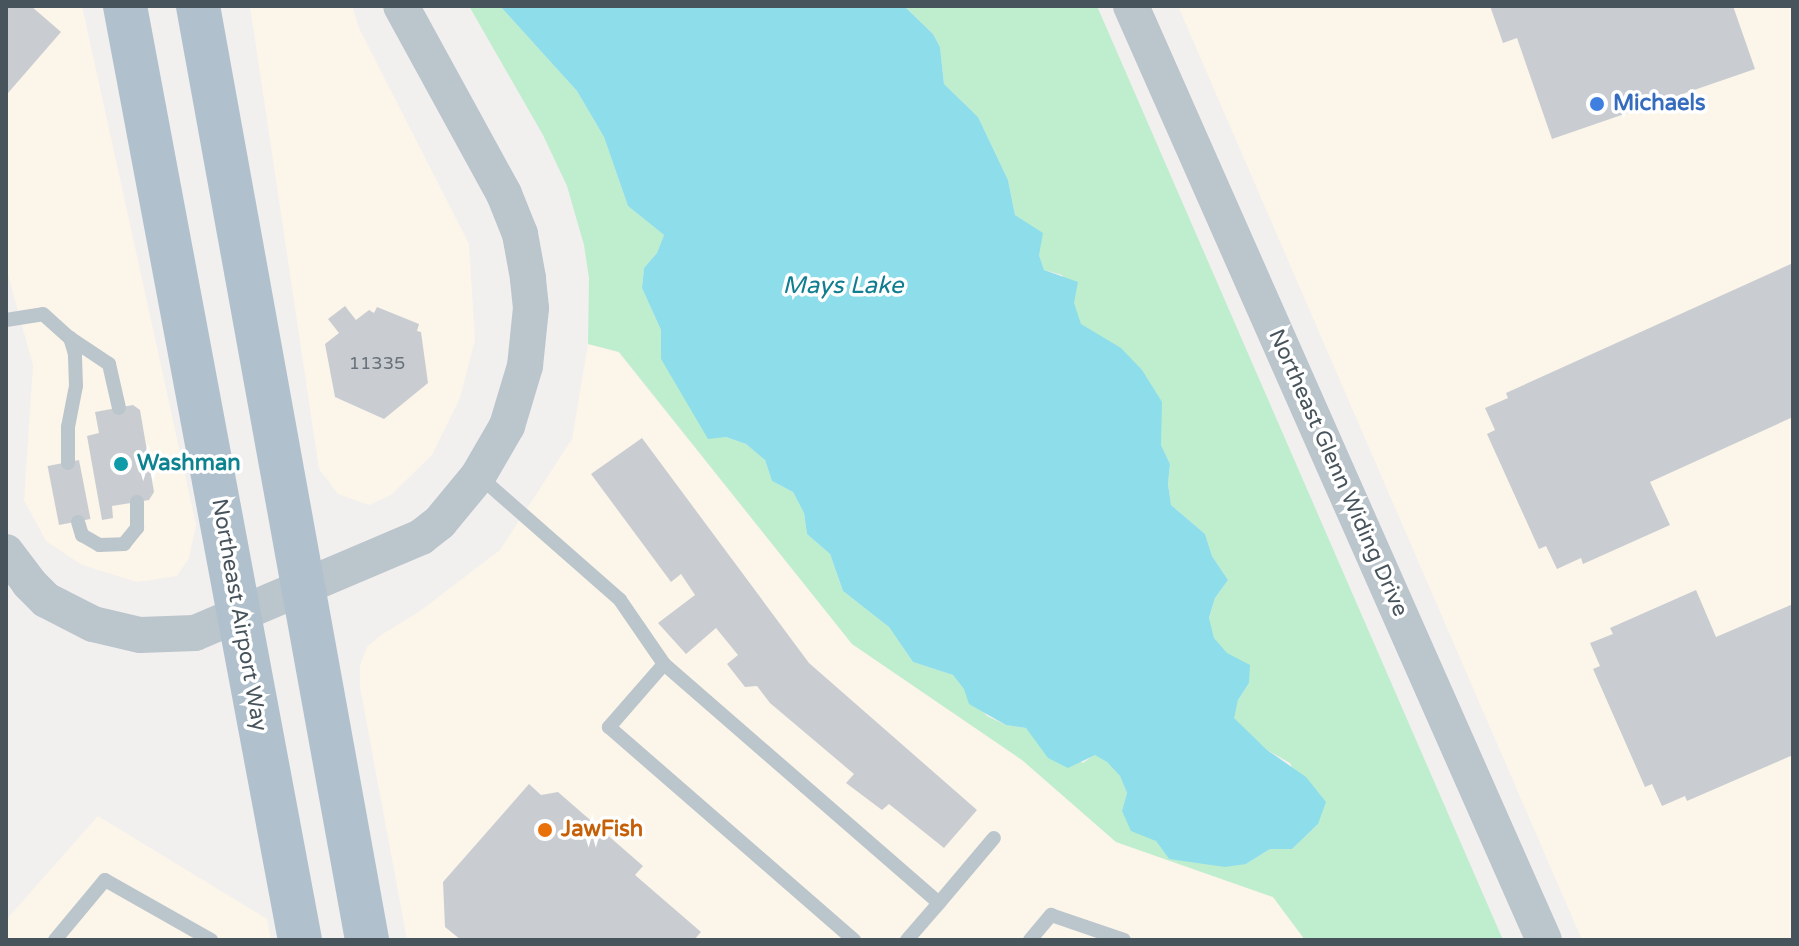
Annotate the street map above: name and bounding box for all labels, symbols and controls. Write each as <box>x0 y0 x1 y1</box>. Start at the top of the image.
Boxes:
place label: Michaels <box>1613 91 1705 117</box>
marker: Michaels <box>1588 95 1606 113</box>
water label: Mays Lake <box>783 272 903 300</box>
street label: Northeast Glenn Widing Drive <box>1263 325 1413 621</box>
house number: 11335 <box>349 352 405 374</box>
place label: Washman <box>137 451 241 477</box>
marker: Washman <box>112 455 130 473</box>
street label: Northeast Airport Way <box>206 497 272 733</box>
place label: JawFish <box>561 817 643 843</box>
marker: JawFish <box>536 821 554 839</box>

